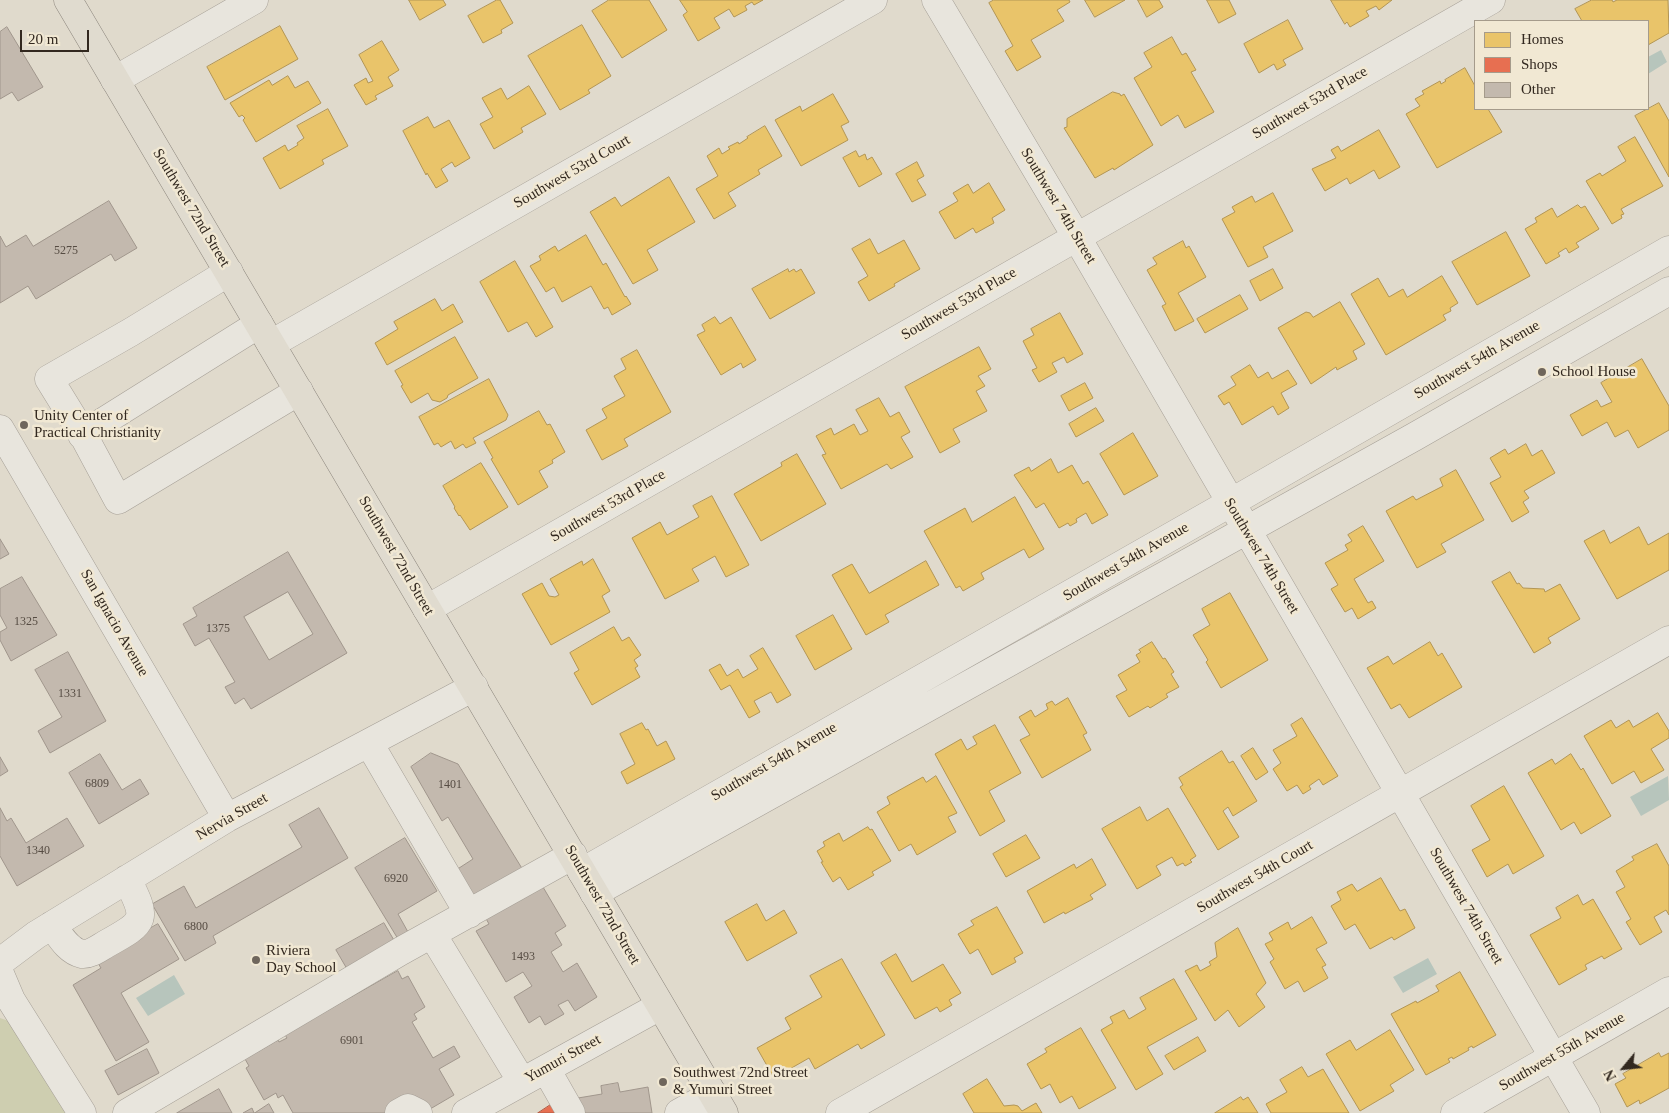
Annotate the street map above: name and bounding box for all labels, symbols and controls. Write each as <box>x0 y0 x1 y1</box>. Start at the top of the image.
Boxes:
scale bar <box>22 20 91 52</box>
legend <box>1474 20 1649 110</box>
text: 20 m <box>28 31 58 47</box>
text: Homes <box>1521 31 1564 47</box>
text: Shops <box>1521 56 1558 72</box>
street label: Southwest 53rd Place <box>1249 63 1371 143</box>
text: Other <box>1521 81 1555 97</box>
street label: Southwest 53rd Court <box>510 131 634 213</box>
street label: Southwest 74th Street <box>1016 145 1100 267</box>
street label: Southwest 72nd Street <box>149 146 233 270</box>
house number: 5275 <box>54 244 78 258</box>
street label: Southwest 53rd Place <box>898 264 1020 344</box>
street label: Southwest 54th Avenue <box>1411 317 1543 403</box>
place label: School House <box>1552 363 1636 381</box>
marker: School House <box>1536 366 1548 378</box>
place label: Unity Center of Practical Christianity <box>34 407 161 442</box>
marker: Unity Center of Practical Christianity <box>18 419 30 431</box>
street label: Southwest 53rd Place <box>547 466 669 546</box>
street label: Southwest 72nd Street <box>354 493 438 619</box>
street label: Southwest 74th Street <box>1219 495 1303 617</box>
street label: Southwest 54th Avenue <box>1060 519 1192 605</box>
street label: San Ignacio Avenue <box>76 566 152 680</box>
house number: 1325 <box>14 615 38 629</box>
house number: 1375 <box>206 622 230 636</box>
house number: 1331 <box>58 687 82 701</box>
street label: Southwest 54th Avenue <box>708 719 840 805</box>
house number: 6809 <box>85 777 109 791</box>
house number: 1401 <box>438 778 462 792</box>
street label: Nervia Street <box>193 789 271 845</box>
street label: Southwest 54th Court <box>1194 836 1316 918</box>
street label: Southwest 72nd Street <box>560 842 644 968</box>
house number: 1340 <box>26 844 50 858</box>
street label: Southwest 74th Street <box>1425 844 1507 968</box>
house number: 6920 <box>384 872 408 886</box>
house number: 6800 <box>184 920 208 934</box>
place label: Riviera Day School <box>266 942 336 977</box>
house number: 1493 <box>511 950 535 964</box>
marker: Riviera Day School <box>250 954 262 966</box>
street label: Southwest 55th Avenue <box>1496 1009 1628 1095</box>
street label: Yumuri Street <box>522 1031 604 1087</box>
house number: 6901 <box>340 1034 364 1048</box>
north arrow <box>1599 1043 1649 1093</box>
place label: Southwest 72nd Street & Yumuri Street <box>673 1064 808 1099</box>
text: N <box>1601 1067 1619 1083</box>
marker: Southwest 72nd Street & Yumuri Street <box>657 1076 669 1088</box>

